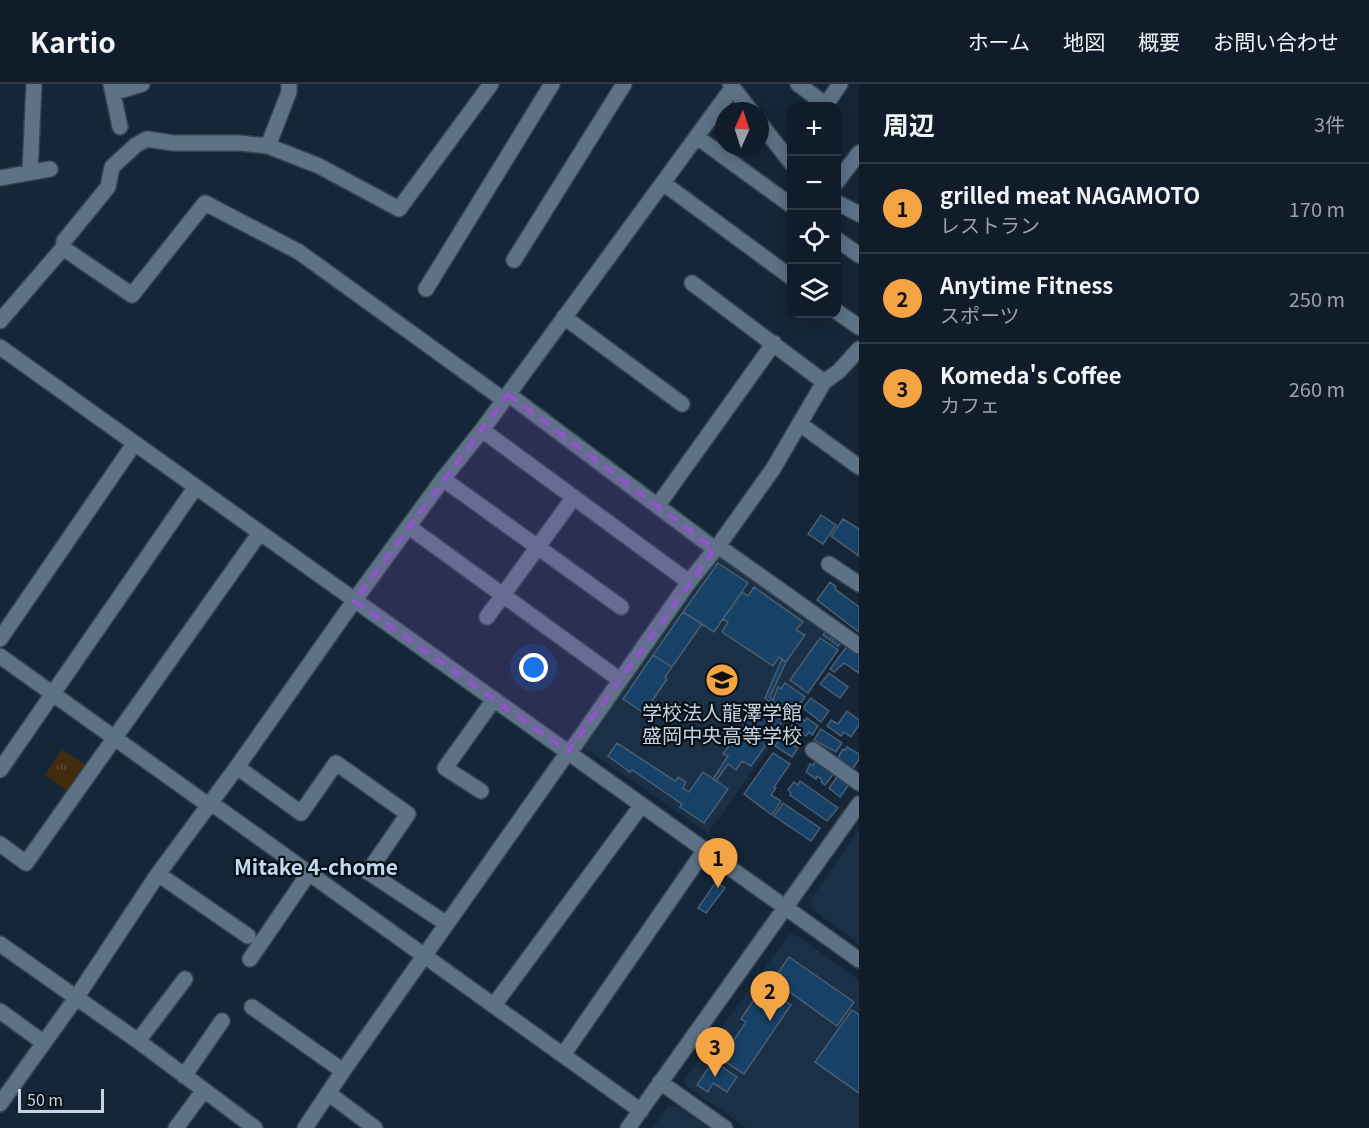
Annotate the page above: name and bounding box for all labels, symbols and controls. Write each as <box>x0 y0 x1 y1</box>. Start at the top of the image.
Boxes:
text: Kartio <box>30 21 116 61</box>
text: ホーム <box>968 26 1030 56</box>
text: 地図 <box>1063 26 1105 56</box>
text: 概要 <box>1138 26 1180 56</box>
text: お問い合わせ <box>1213 26 1339 56</box>
north arrow <box>715 102 769 156</box>
map controls <box>787 102 841 318</box>
button: + <box>787 102 841 156</box>
text: 周辺 <box>883 105 935 142</box>
text: 3件 <box>1314 109 1345 138</box>
button: − <box>787 156 841 210</box>
text: grilled meat NAGAMOTO <box>940 178 1200 210</box>
text: 1 <box>897 194 908 223</box>
text: 170 m <box>1289 194 1345 223</box>
button: locate <box>787 210 841 264</box>
text: レストラン <box>940 210 1040 239</box>
button: layers <box>787 264 841 318</box>
text: Anytime Fitness <box>940 268 1113 300</box>
text: 2 <box>897 284 908 313</box>
text: 250 m <box>1289 284 1345 313</box>
text: スポーツ <box>940 300 1020 329</box>
text: Komeda's Coffee <box>940 358 1122 390</box>
text: 3 <box>897 374 908 403</box>
text: 260 m <box>1289 374 1345 403</box>
text: カフェ <box>940 390 1000 419</box>
your location <box>519 653 548 682</box>
school or university icon: 学校法人龍澤学館 盛岡中央高等学校 <box>704 662 740 698</box>
place label: 学校法人龍澤学館 盛岡中央高等学校 <box>642 697 802 749</box>
pin: 1 <box>698 838 738 888</box>
district label: Mitake 4-chome <box>234 851 398 881</box>
pin: 2 <box>750 972 790 1021</box>
pin: 3 <box>696 1028 734 1077</box>
scale bar <box>18 1086 104 1114</box>
text: 50 m <box>27 1087 63 1111</box>

